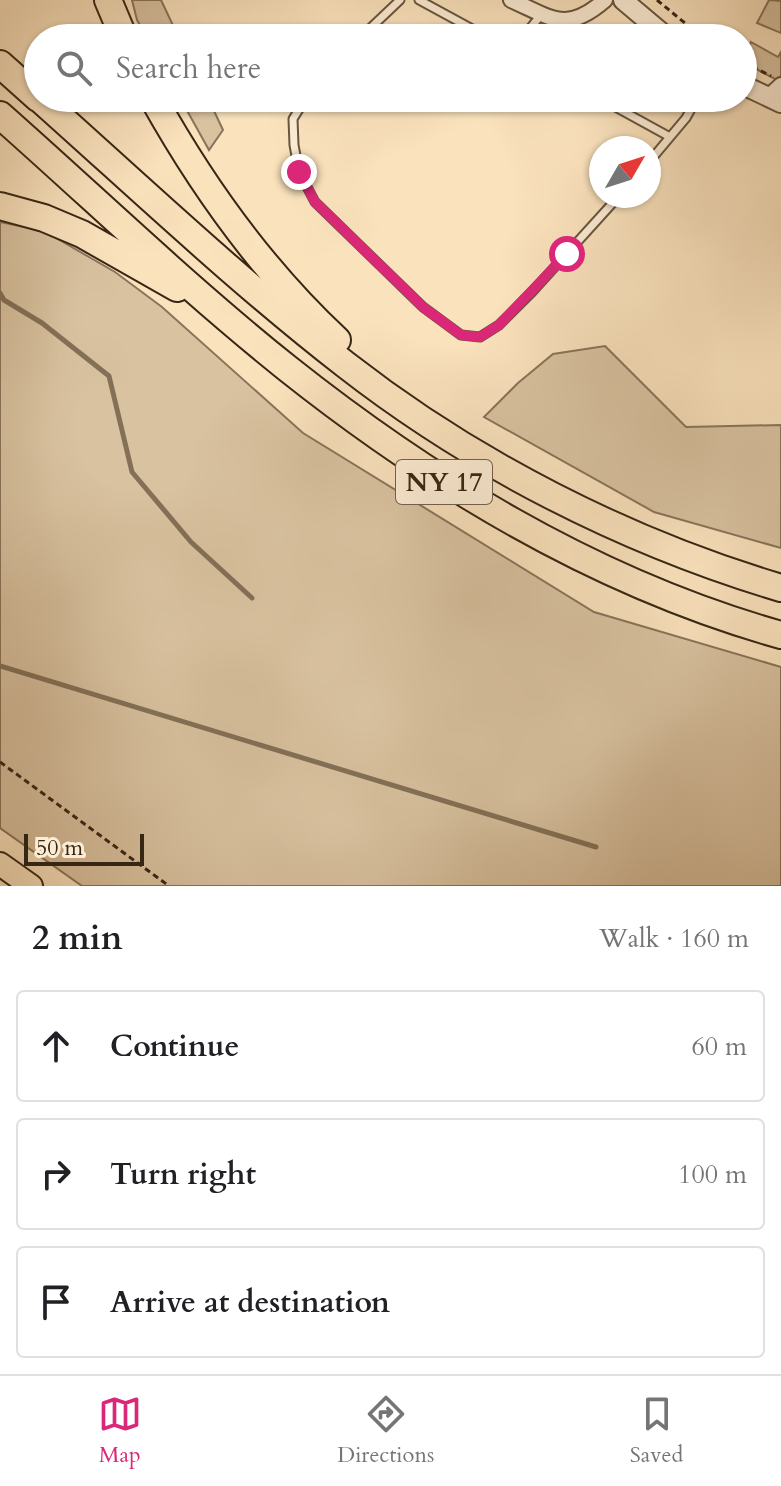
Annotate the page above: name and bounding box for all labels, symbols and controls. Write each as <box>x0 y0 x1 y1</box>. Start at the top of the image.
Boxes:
search box <box>24 24 757 112</box>
icon: search <box>52 46 96 90</box>
text: Search here <box>116 48 261 89</box>
north arrow <box>589 136 661 208</box>
route end <box>281 154 317 190</box>
route start <box>549 236 585 272</box>
road number: NY 17 <box>396 460 492 504</box>
scale bar <box>24 830 144 866</box>
text: 50 m <box>36 833 83 863</box>
text: 2 min <box>32 915 123 961</box>
text: Walk · 160 m <box>599 921 749 956</box>
icon: ahead <box>34 1024 78 1068</box>
text: Continue <box>110 1026 239 1067</box>
text: 60 m <box>691 1029 747 1064</box>
icon: right <box>34 1152 78 1196</box>
text: Turn right <box>110 1154 256 1195</box>
text: 100 m <box>678 1157 747 1192</box>
icon: arrive <box>34 1280 78 1324</box>
text: Arrive at destination <box>110 1282 390 1323</box>
tab: Map <box>98 1392 142 1470</box>
tab: Directions <box>337 1392 434 1470</box>
tab: Saved <box>630 1392 683 1470</box>

